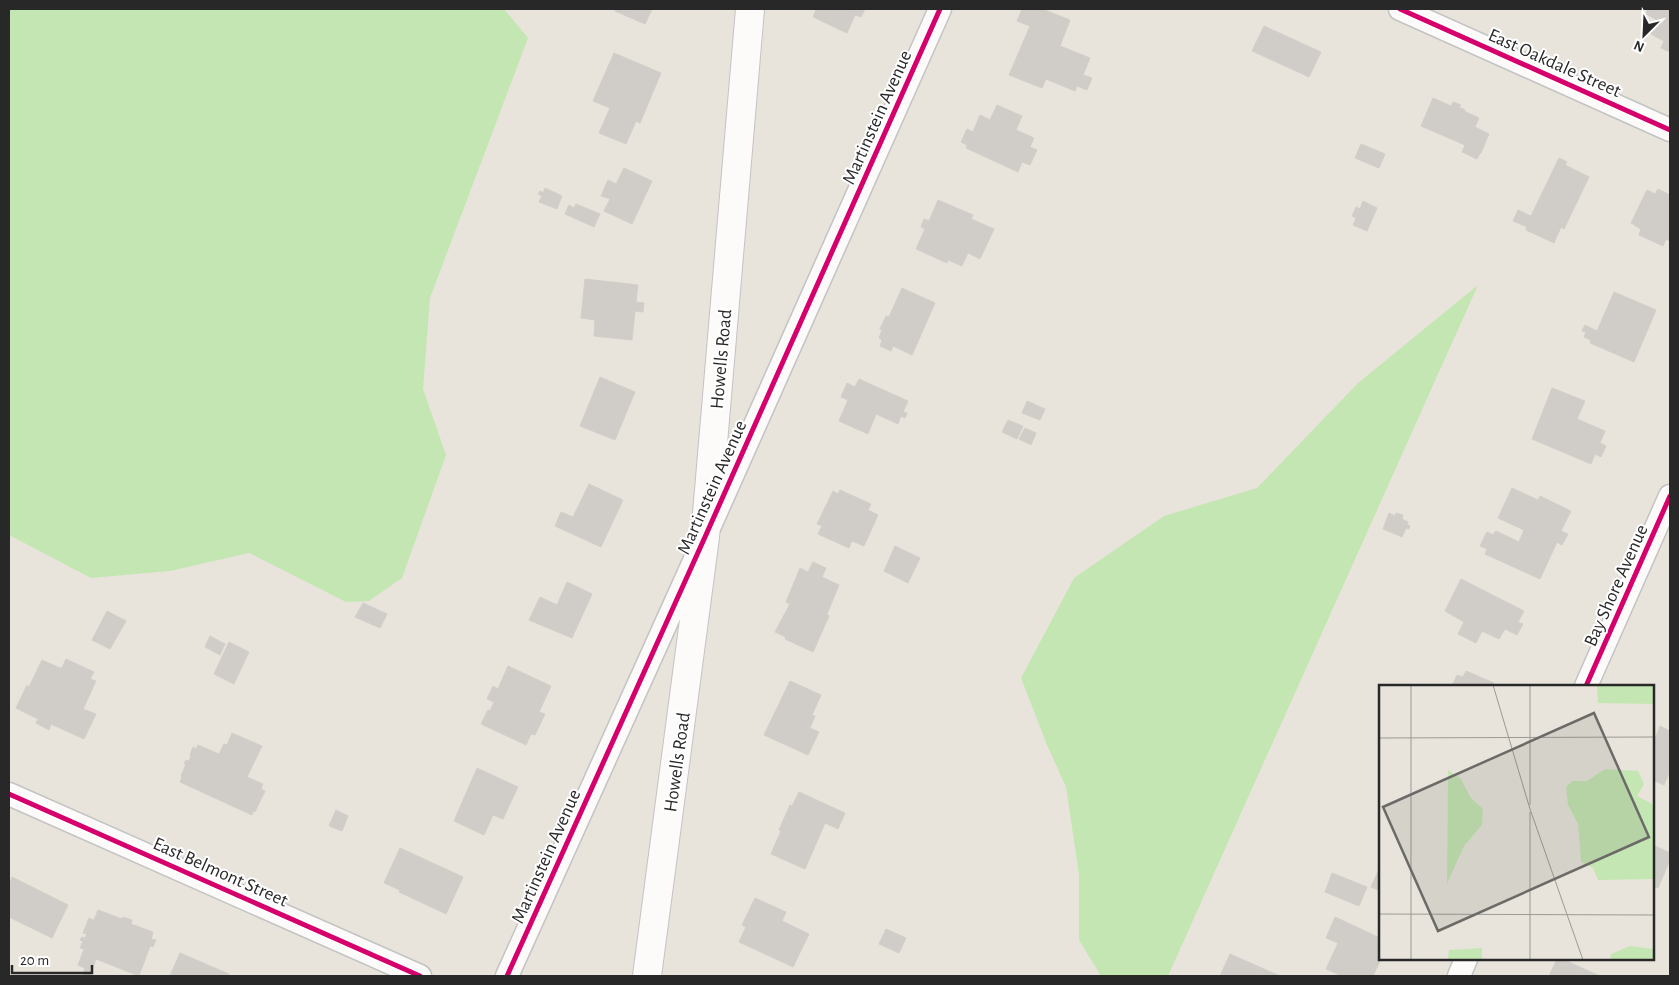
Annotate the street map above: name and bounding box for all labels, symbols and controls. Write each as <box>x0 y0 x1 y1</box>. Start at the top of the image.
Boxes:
north arrow <box>1619 10 1669 60</box>
street label: East Oakdale Street <box>1485 26 1624 101</box>
text: N <box>1632 38 1646 54</box>
street label: Martinstein Avenue <box>839 48 915 187</box>
street label: Howells Road <box>708 308 735 410</box>
street label: Martinstein Avenue <box>674 418 750 557</box>
street label: Bay Shore Avenue <box>1581 522 1652 649</box>
inset map <box>1379 685 1654 960</box>
street label: Howells Road <box>661 711 694 813</box>
street label: Martinstein Avenue <box>508 787 584 926</box>
street label: East Belmont Street <box>150 834 291 911</box>
scale bar <box>12 942 92 974</box>
text: 20 m <box>20 953 49 968</box>

